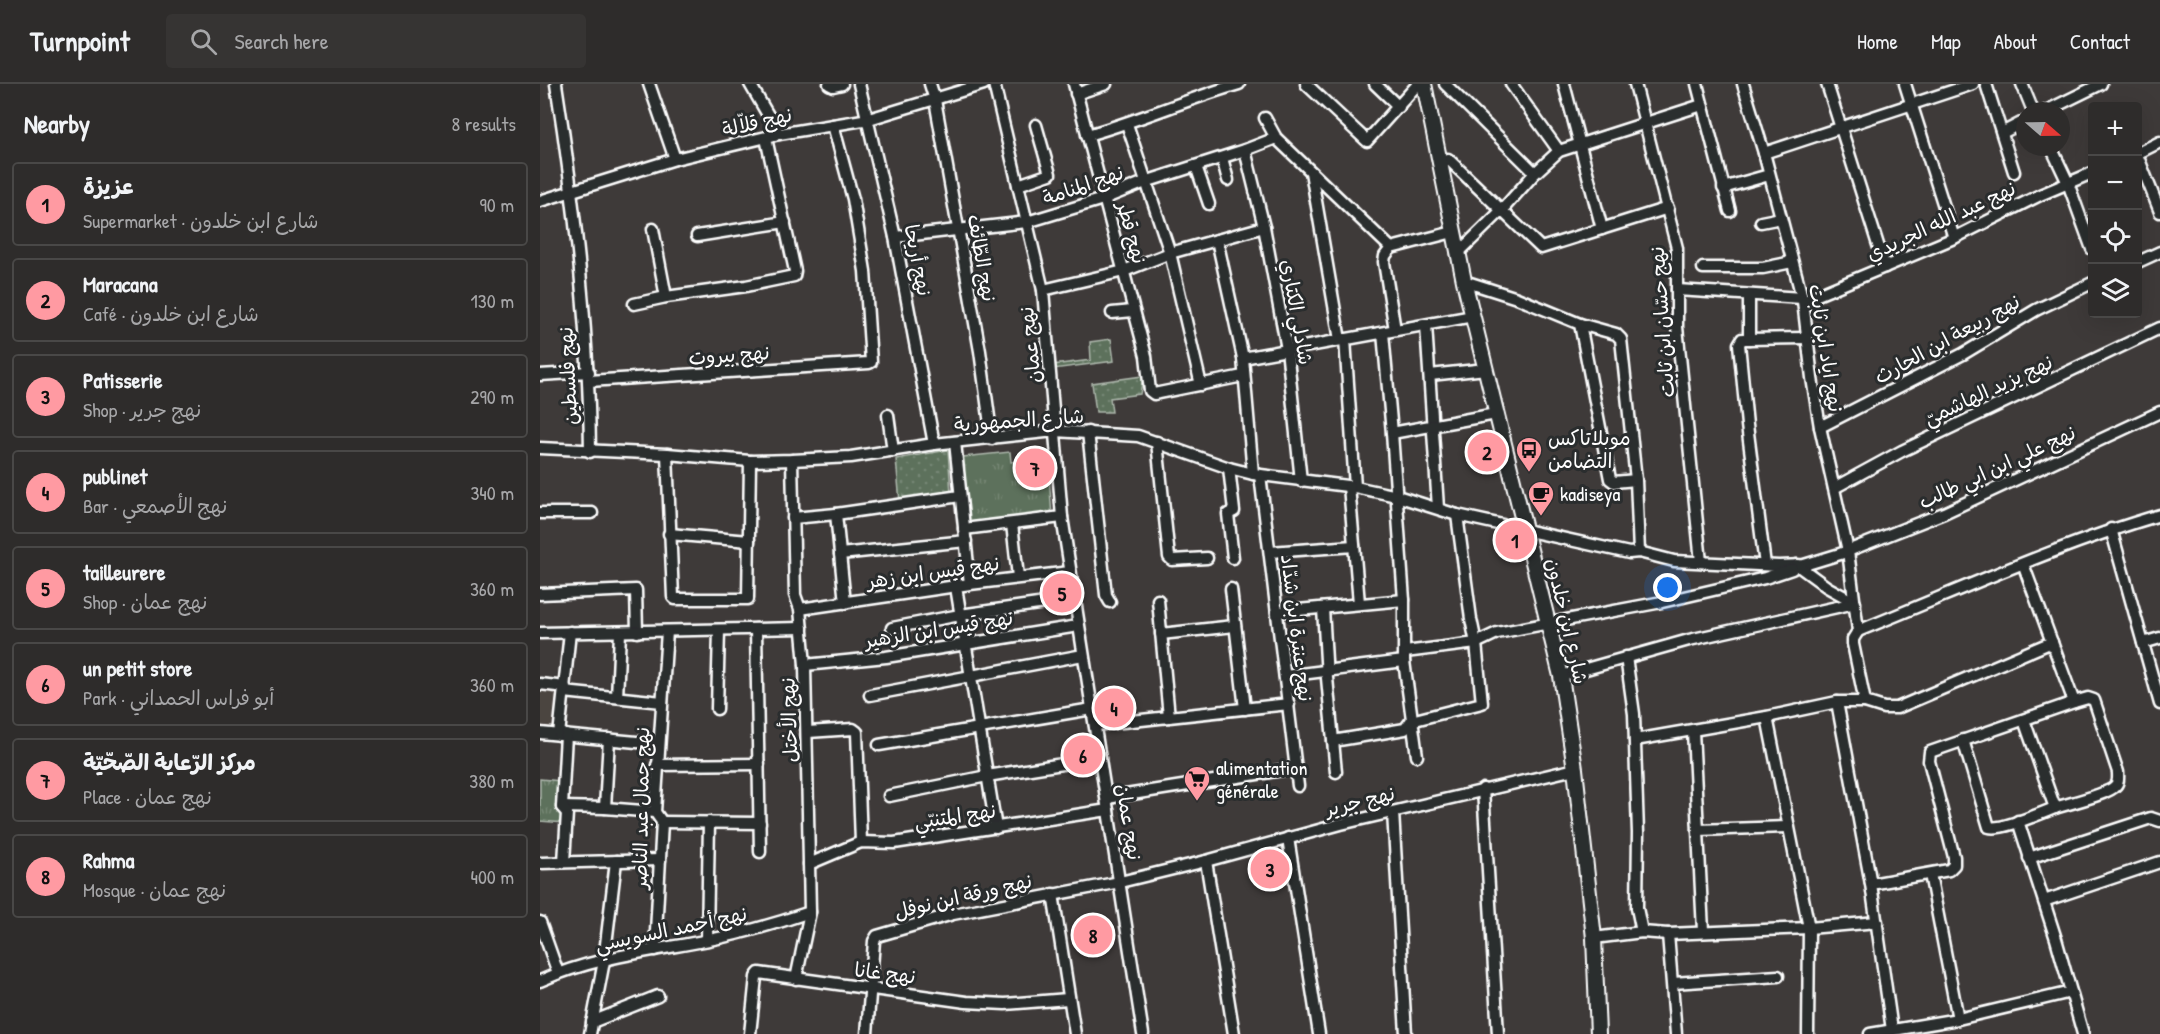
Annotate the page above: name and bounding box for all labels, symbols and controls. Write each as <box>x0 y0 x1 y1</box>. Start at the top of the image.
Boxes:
search box <box>166 14 586 68</box>
text: Turnpoint <box>30 22 130 60</box>
icon: search <box>187 25 220 58</box>
text: Search here <box>235 26 329 56</box>
text: Home <box>1857 27 1898 56</box>
text: Map <box>1931 27 1961 56</box>
text: About <box>1994 27 2037 56</box>
text: Contact <box>2070 27 2130 56</box>
street label: نهج قلاّلة <box>719 100 795 144</box>
north arrow <box>2016 102 2070 156</box>
map controls <box>2088 102 2142 318</box>
button: + <box>2088 102 2142 156</box>
text: Nearby <box>24 106 90 141</box>
text: 8 results <box>451 110 516 137</box>
button: − <box>2088 156 2142 210</box>
street label: نهج المنامة <box>1039 158 1127 212</box>
text: عزيزة <box>83 171 134 201</box>
street label: نهج عبد الله الجريدي <box>1862 174 2021 269</box>
text: 1 <box>42 191 49 218</box>
text: 90 m <box>480 191 514 218</box>
street label: نهج قطر <box>1110 197 1154 267</box>
text: Supermarket · شارع ابن خلدون <box>83 207 319 234</box>
button: locate <box>2088 210 2142 264</box>
street label: نهج الطّائف <box>961 212 1003 304</box>
street label: نهج أريحا <box>897 222 939 298</box>
street label: نهج حسّان ابن ثابت <box>1643 246 1681 398</box>
street label: شادلي الكتاري <box>1270 257 1320 368</box>
button: layers <box>2088 264 2142 318</box>
text: Maracana <box>83 269 158 299</box>
street label: نهج اياد ابن ثابت <box>1802 282 1850 414</box>
text: 2 <box>41 287 50 314</box>
text: 130 m <box>471 287 514 314</box>
street label: نهج ربيعة ابن الحارث <box>1869 287 2025 391</box>
text: Café · شارع ابن خلدون <box>83 300 259 327</box>
street label: نهج عمان <box>1012 305 1048 385</box>
street label: نهج فلسطين <box>551 326 585 426</box>
street label: نهج بيروت <box>687 338 771 372</box>
street label: نهج يزيد الهاشميّ <box>1919 348 2059 436</box>
text: Patisserie <box>83 365 163 395</box>
text: 3 <box>41 383 50 410</box>
text: 290 m <box>470 383 514 410</box>
text: Shop · نهج جرير <box>83 396 201 423</box>
street label: شارع الجمهورية <box>953 401 1085 439</box>
street label: نهج علي ابن ابي طالب <box>1914 418 2082 519</box>
place label: موبلاتاكس التضامن <box>1548 424 1631 474</box>
pin: 2 <box>1468 430 1506 475</box>
bus stop icon: موبلاتاكس التضامن <box>1514 435 1544 473</box>
pin: 7 <box>1016 446 1054 490</box>
text: publinet <box>83 461 147 491</box>
text: 4 <box>42 479 49 506</box>
text: 340 m <box>470 479 514 506</box>
cafe icon: kadiseya <box>1526 479 1556 517</box>
place label: kadiseya <box>1560 480 1621 507</box>
text: Bar · نهج الأصمعي <box>83 492 227 519</box>
pin: 1 <box>1496 518 1534 562</box>
street label: نهج قيس ابن زهر <box>863 549 1001 595</box>
street label: نهج عنترة ابن شدّاد <box>1274 553 1320 703</box>
street label: شارع ابن خلدون <box>1539 555 1595 687</box>
text: tailleurere <box>83 557 166 587</box>
pin: 5 <box>1042 570 1082 616</box>
your location <box>1653 573 1682 602</box>
text: 5 <box>41 575 50 602</box>
text: 360 m <box>470 575 514 602</box>
text: Shop · نهج عمان <box>83 588 207 615</box>
street label: نهج قيس ابن الزهير <box>861 603 1015 655</box>
text: un petit store <box>83 653 192 683</box>
text: 6 <box>42 671 49 698</box>
text: 360 m <box>470 671 514 698</box>
street label: نهج الأختل <box>774 677 804 763</box>
text: Park · أبو فراس الحمداني <box>83 684 274 711</box>
pin: 4 <box>1094 686 1134 730</box>
street label: نهج جمال عبد الناصر <box>626 727 656 891</box>
pin: 6 <box>1064 732 1102 778</box>
text: مركز الرّعاية الصّحّيّة <box>83 747 256 777</box>
place label: alimentation générale <box>1216 754 1307 804</box>
supermarket icon: alimentation générale <box>1182 764 1212 802</box>
text: 7 <box>41 767 50 794</box>
text: 380 m <box>469 767 514 794</box>
street label: نهج جرير <box>1320 779 1398 824</box>
street label: نهج عمان <box>1109 782 1149 862</box>
text: Place · نهج عمان <box>83 783 212 810</box>
street label: نهج المتنبّي <box>912 796 998 840</box>
text: Rahma <box>83 845 134 875</box>
pin: 3 <box>1250 846 1290 892</box>
text: 8 <box>41 863 50 890</box>
text: 400 m <box>470 863 514 890</box>
street label: نهج ورقة ابن نوفل <box>891 867 1035 925</box>
text: Mosque · نهج عمان <box>83 876 226 903</box>
street label: نهج أحمد السويسي <box>592 899 750 963</box>
pin: 8 <box>1074 912 1112 958</box>
street label: نهج غانا <box>853 955 917 991</box>

